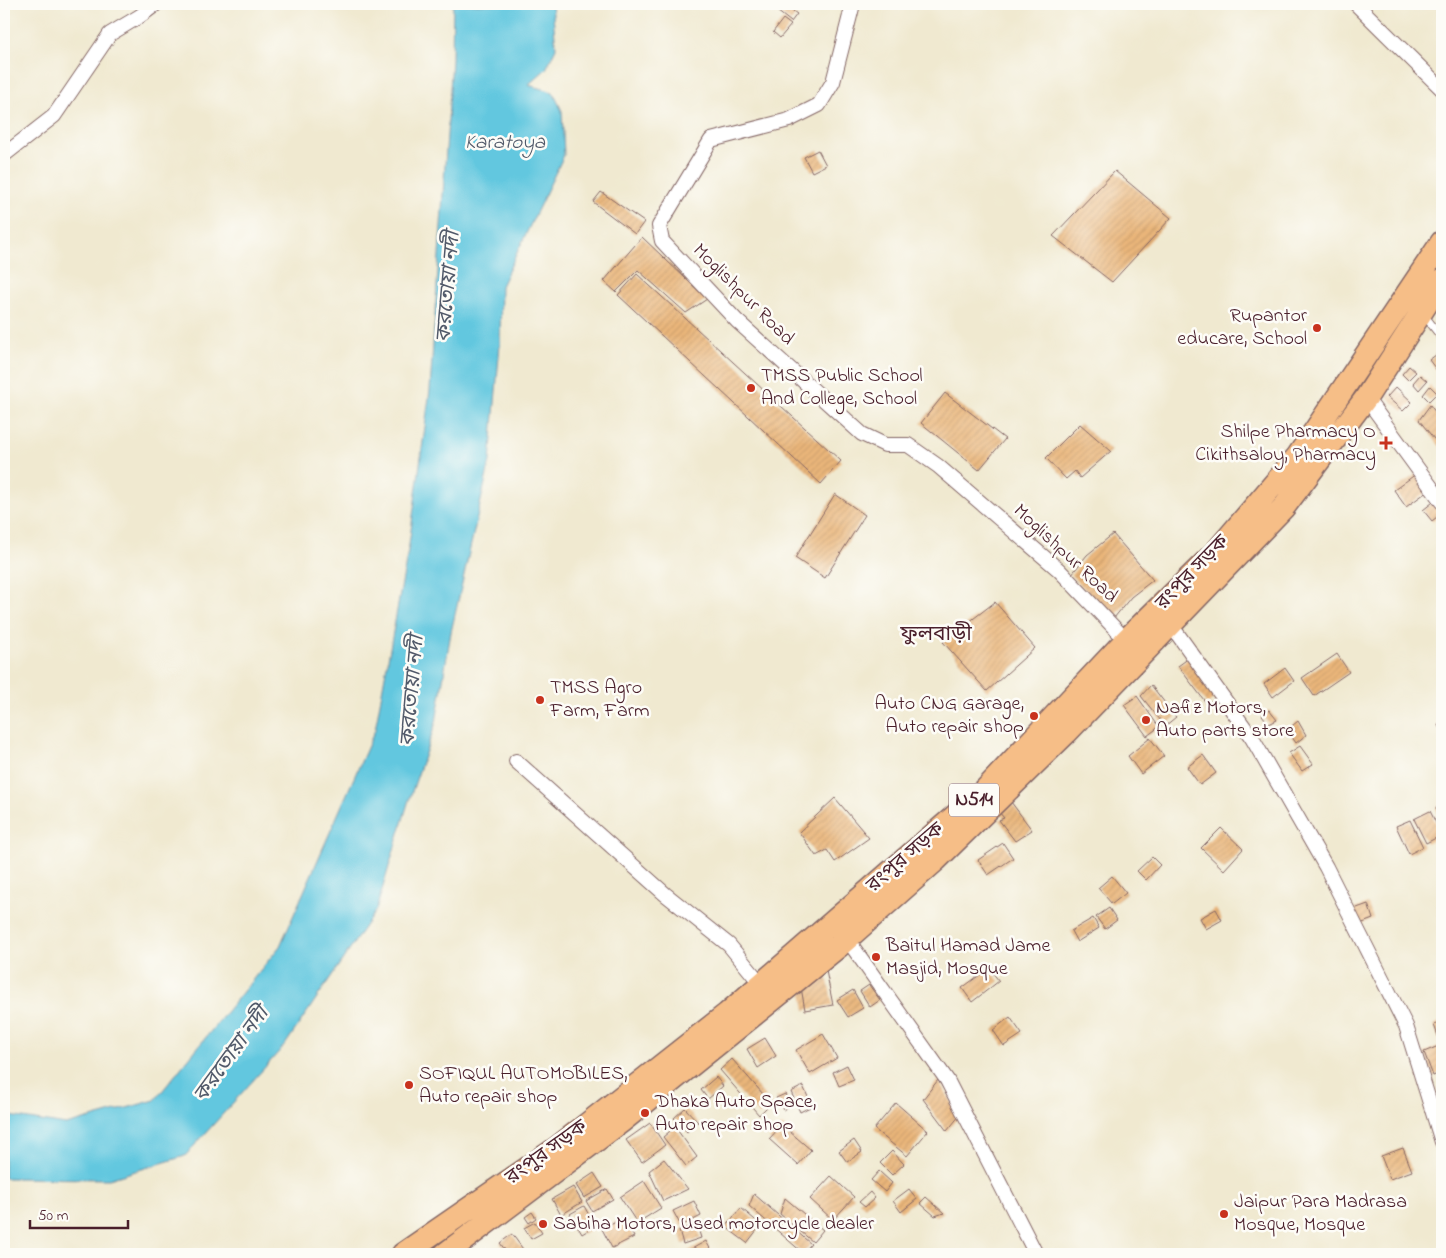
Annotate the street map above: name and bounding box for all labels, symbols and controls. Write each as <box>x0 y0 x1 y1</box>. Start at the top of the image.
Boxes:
water label: Karatoya <box>465 128 546 158</box>
water label: করতোয়া নদী <box>429 226 469 344</box>
street label: Moglishpur Road <box>685 237 801 353</box>
place label: Rupantor educare, School <box>1177 302 1308 354</box>
marker: Rupantor educare, School <box>1311 322 1323 334</box>
place label: TMSS Public School And College, School <box>761 362 923 415</box>
marker: TMSS Public School And College, School <box>745 382 757 394</box>
place label: Shilpe Pharmacy O Cikithsaloy, Pharmacy <box>1195 418 1376 470</box>
marker: Shilpe Pharmacy O Cikithsaloy, Pharmacy <box>1380 437 1392 449</box>
street label: Moglishpur Road <box>1005 498 1124 611</box>
street label: রংপুর সড়ক <box>1149 528 1237 618</box>
district label: ফুলবাড়ী <box>899 620 972 650</box>
water label: করতোয়া নদী <box>393 630 433 748</box>
place label: TMSS Agro Farm, Farm <box>549 674 649 726</box>
place label: Auto CNG Garage, Auto repair shop <box>874 690 1024 742</box>
marker: TMSS Agro Farm, Farm <box>534 694 546 706</box>
place label: Nafiz Motors, Auto parts store <box>1156 694 1294 746</box>
marker: Auto CNG Garage, Auto repair shop <box>1028 710 1040 722</box>
marker: Nafiz Motors, Auto parts store <box>1140 714 1152 726</box>
road number: N514 <box>949 784 999 816</box>
street label: রংপুর সড়ক <box>860 815 952 901</box>
place label: Baitul Hamad Jame Masjid, Mosque <box>885 932 1050 984</box>
marker: Baitul Hamad Jame Masjid, Mosque <box>870 951 882 963</box>
water label: করতোয়া নদী <box>187 998 279 1109</box>
place label: SOFIQUL AUTOMOBILES, Auto repair shop <box>419 1060 628 1112</box>
marker: SOFIQUL AUTOMOBILES, Auto repair shop <box>403 1079 415 1091</box>
place label: Dhaka Auto Space, Auto repair shop <box>654 1088 816 1140</box>
marker: Dhaka Auto Space, Auto repair shop <box>639 1107 651 1119</box>
street label: রংপুর সড়ক <box>499 1113 595 1193</box>
place label: Jaipur Para Madrasa Mosque, Mosque <box>1234 1188 1407 1240</box>
scale bar <box>30 1198 128 1230</box>
text: 50 m <box>38 1205 69 1227</box>
marker: Jaipur Para Madrasa Mosque, Mosque <box>1218 1208 1230 1220</box>
place label: Sabiha Motors, Used motorcycle dealer <box>553 1210 875 1239</box>
marker: Sabiha Motors, Used motorcycle dealer <box>537 1218 549 1230</box>

